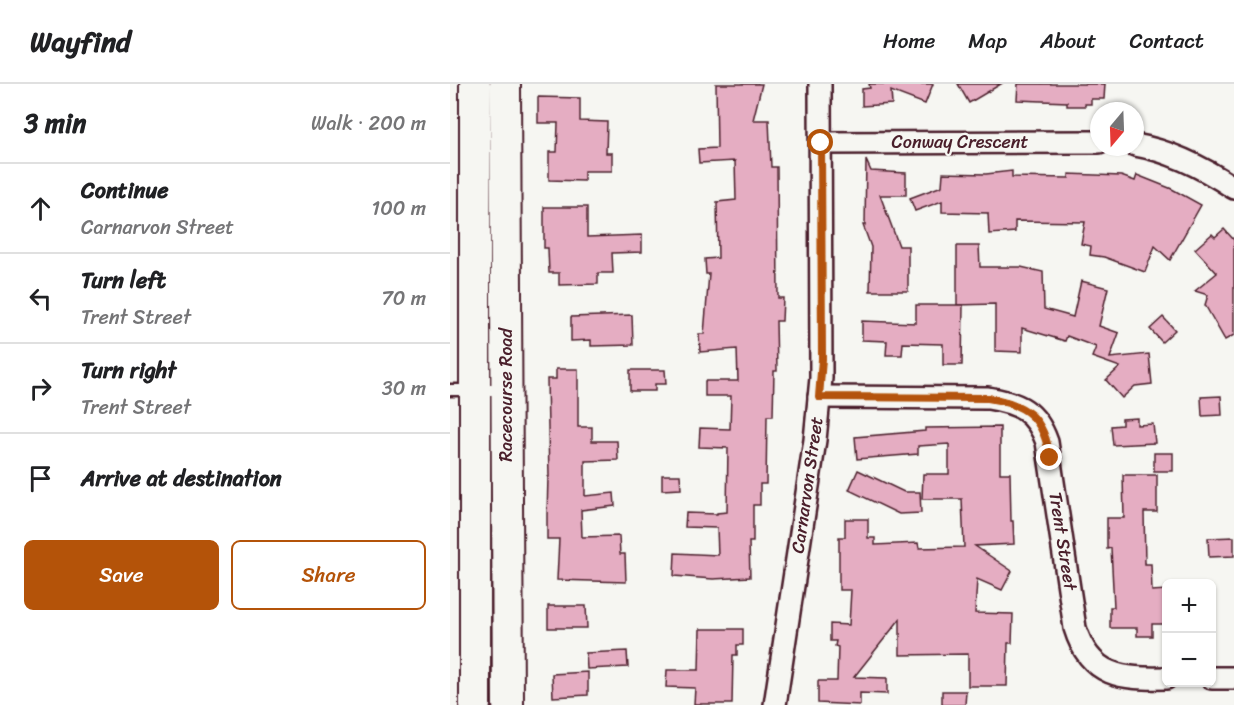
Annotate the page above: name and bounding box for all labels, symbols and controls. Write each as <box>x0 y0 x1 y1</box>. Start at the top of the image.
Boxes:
text: Wayfind <box>30 17 131 66</box>
text: Home <box>883 22 935 60</box>
text: Map <box>968 22 1007 60</box>
text: About <box>1040 22 1097 60</box>
text: Contact <box>1130 22 1204 60</box>
text: 3 min <box>24 100 86 146</box>
north arrow <box>1090 102 1144 156</box>
text: Walk · 200 m <box>311 106 426 141</box>
street label: Conway Crescent <box>892 126 1029 158</box>
route start <box>807 129 833 155</box>
text: Continue <box>81 171 169 210</box>
text: 100 m <box>372 191 426 226</box>
icon: ahead <box>24 192 57 225</box>
text: Carnarvon Street <box>81 210 234 245</box>
text: Turn left <box>81 261 166 300</box>
text: 70 m <box>381 281 426 316</box>
icon: left <box>24 282 57 315</box>
text: Trent Street <box>81 300 191 335</box>
street label: Racecourse Road <box>490 327 522 462</box>
text: Turn right <box>81 351 176 390</box>
text: 30 m <box>382 371 426 406</box>
icon: right <box>24 372 57 405</box>
text: Trent Street <box>81 390 191 425</box>
street label: Carnarvon Street <box>782 414 832 555</box>
route end <box>1036 444 1062 470</box>
text: Arrive at destination <box>81 459 282 498</box>
icon: arrive <box>24 462 57 495</box>
street label: Trent Street <box>1039 490 1087 593</box>
button: Save <box>24 540 219 610</box>
button: Share <box>231 540 426 610</box>
map controls <box>1162 579 1216 687</box>
button: + <box>1162 579 1216 633</box>
button: − <box>1162 633 1216 687</box>

